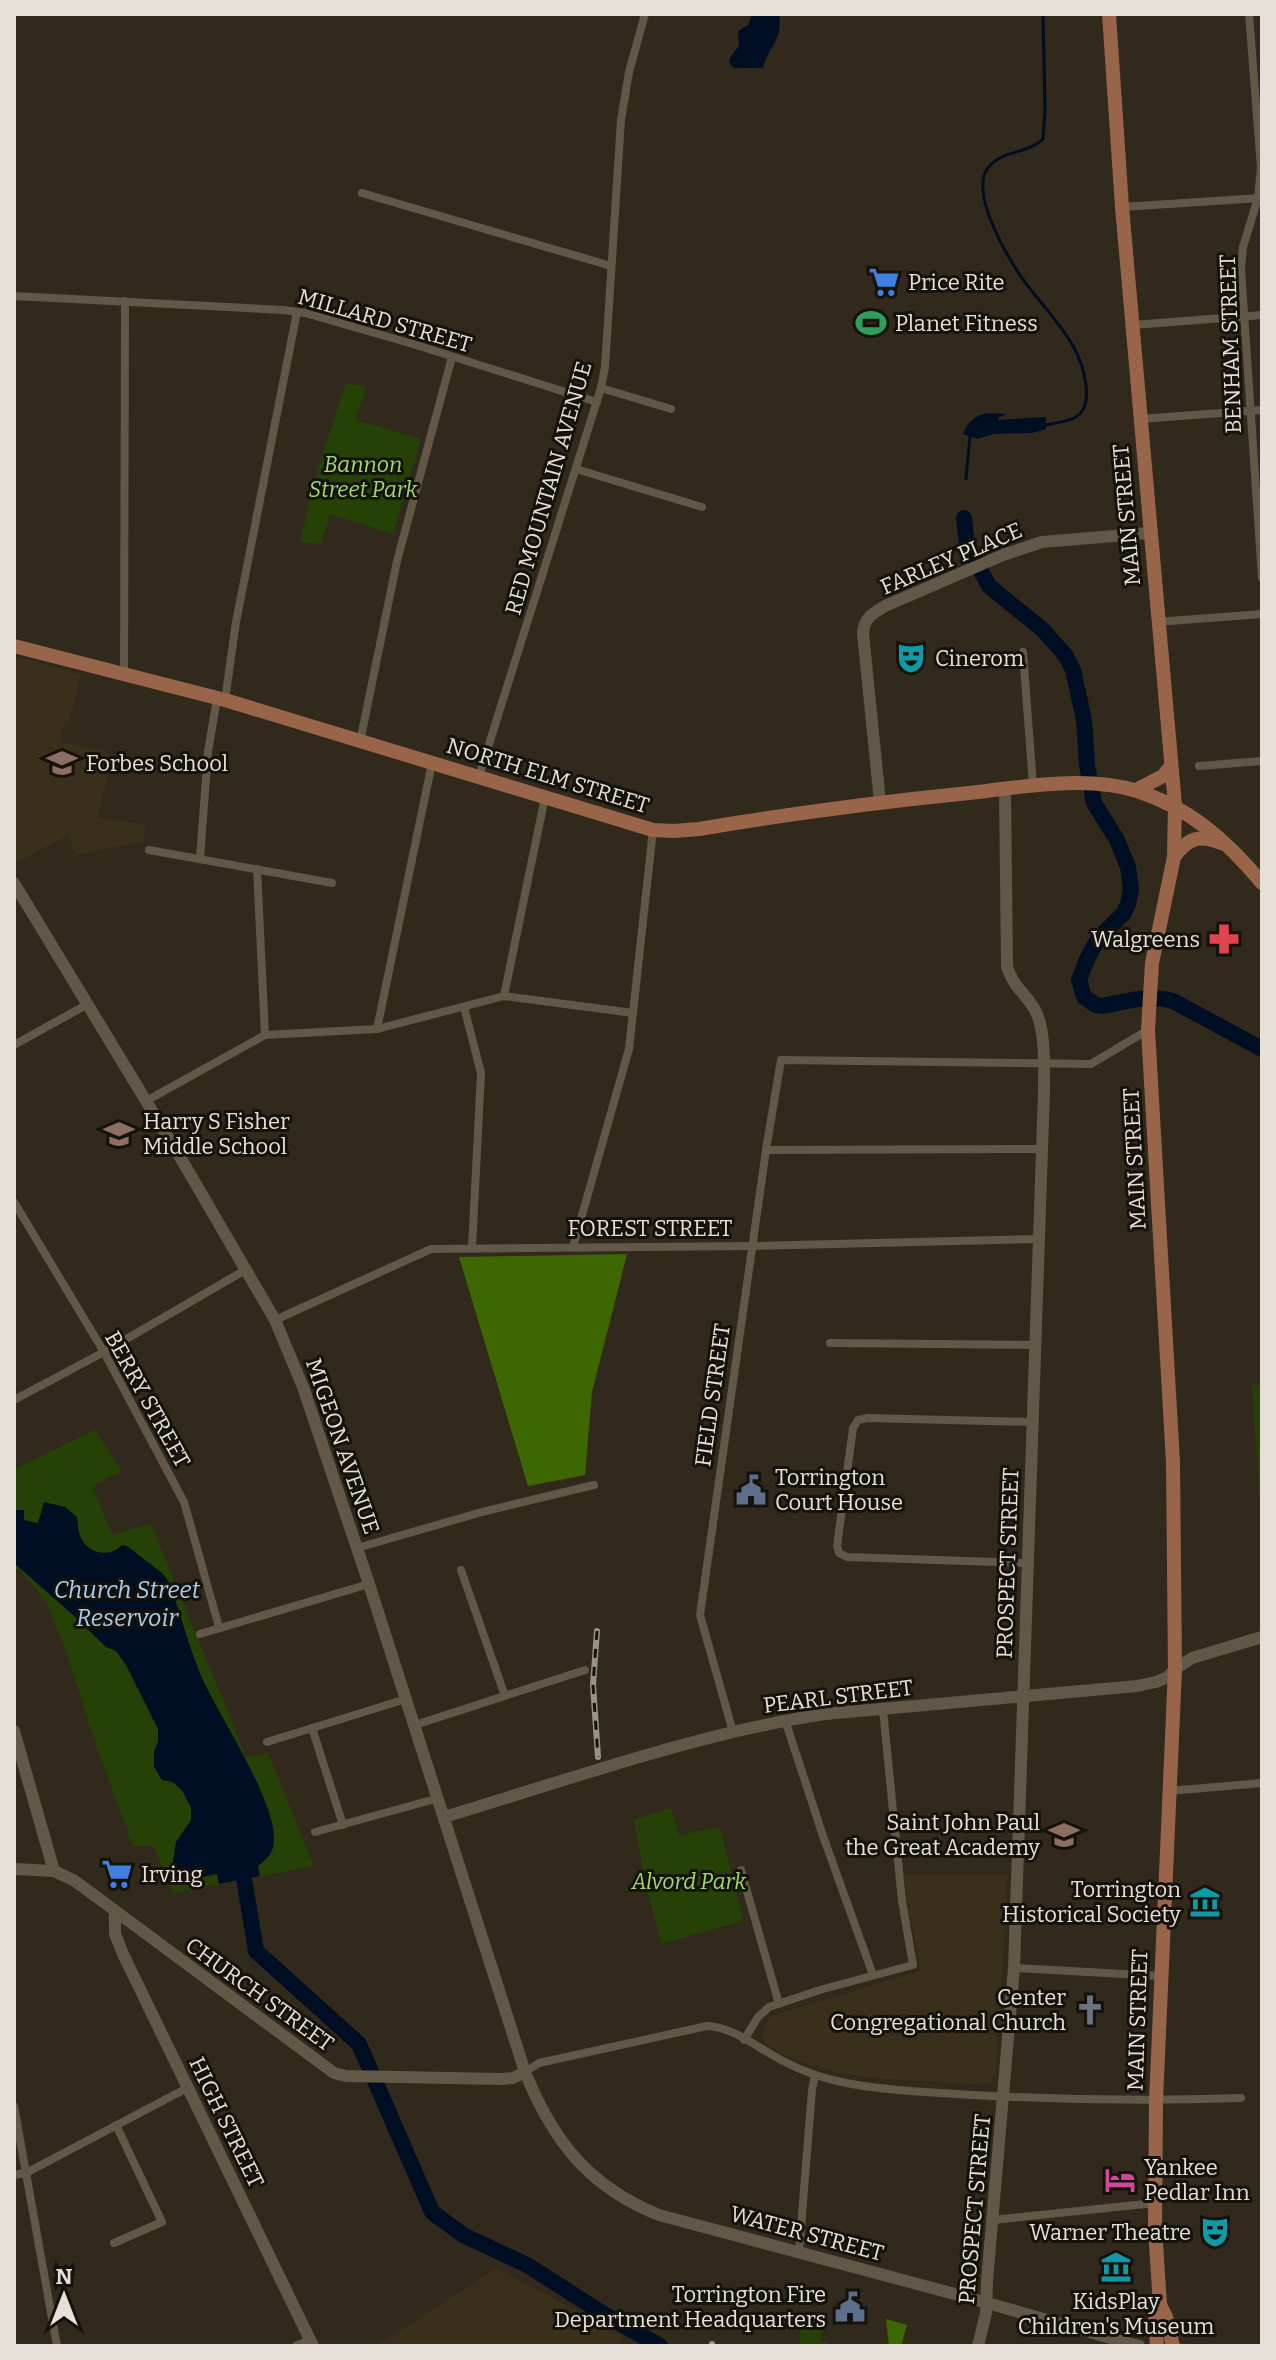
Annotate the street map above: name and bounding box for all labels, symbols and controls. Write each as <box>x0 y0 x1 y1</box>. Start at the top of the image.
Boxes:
street label: BENHAM STREET <box>1214 254 1247 434</box>
supermarket icon: Price Rite <box>867 265 901 299</box>
place label: Price Rite <box>908 269 1005 296</box>
street label: MILLARD STREET <box>295 283 475 358</box>
sports icon: Planet Fitness <box>854 306 888 340</box>
place label: Planet Fitness <box>895 310 1038 337</box>
street label: RED MOUNTAIN AVENUE <box>499 358 598 618</box>
street label: MAIN STREET <box>1107 443 1146 587</box>
park label: Bannon Street Park <box>308 451 419 503</box>
street label: FARLEY PLACE <box>876 516 1026 600</box>
theatre icon: Cinerom <box>894 641 928 675</box>
place label: Cinerom <box>935 645 1024 672</box>
street label: NORTH ELM STREET <box>443 732 653 819</box>
school or university icon: Forbes School <box>45 746 79 780</box>
place label: Forbes School <box>86 750 228 777</box>
pharmacy icon: Walgreens <box>1207 922 1241 956</box>
place label: Walgreens <box>1091 926 1200 953</box>
street label: MAIN STREET <box>1117 1087 1152 1231</box>
place label: Harry S Fisher Middle School <box>143 1108 290 1160</box>
school or university icon: Harry S Fisher Middle School <box>102 1117 136 1151</box>
street label: FOREST STREET <box>568 1215 733 1242</box>
street label: FIELD STREET <box>689 1322 736 1468</box>
street label: BERRY STREET <box>99 1326 196 1472</box>
street label: MIGEON AVENUE <box>300 1355 385 1538</box>
place label: Torrington Court House <box>775 1464 903 1516</box>
street label: PROSPECT STREET <box>991 1467 1024 1659</box>
public building icon: Torrington Court House <box>734 1473 768 1507</box>
water label: Church Street Reservoir <box>54 1576 201 1632</box>
street label: PEARL STREET <box>762 1674 915 1719</box>
place label: Saint John Paul the Great Academy <box>845 1809 1040 1861</box>
school or university icon: Saint John Paul the Great Academy <box>1047 1818 1081 1852</box>
supermarket icon: Irving <box>100 1857 134 1891</box>
place label: Irving <box>141 1861 203 1888</box>
park label: Alvord Park <box>631 1868 747 1895</box>
place label: Torrington Historical Society <box>1002 1876 1181 1928</box>
museum icon: Torrington Historical Society <box>1188 1885 1222 1919</box>
street label: CHURCH STREET <box>180 1932 339 2057</box>
street label: MAIN STREET <box>1122 1948 1153 2091</box>
place label: Center Congregational Church <box>830 1984 1066 2036</box>
church icon: Center Congregational Church <box>1073 1993 1107 2027</box>
street label: HIGH STREET <box>183 2052 270 2192</box>
street label: PROSPECT STREET <box>953 2113 996 2305</box>
place label: Yankee Pedlar Inn <box>1144 2154 1250 2206</box>
hotel icon: Yankee Pedlar Inn <box>1103 2163 1137 2197</box>
street label: WATER STREET <box>727 2200 887 2267</box>
theatre icon: Warner Theatre <box>1198 2215 1232 2249</box>
place label: Warner Theatre <box>1029 2219 1191 2246</box>
museum icon: KidsPlay Children's Museum <box>1099 2250 1133 2284</box>
north arrow <box>24 2256 104 2336</box>
text: N <box>56 2263 73 2290</box>
place label: Torrington Fire Department Headquarters <box>554 2281 826 2333</box>
place label: KidsPlay Children's Museum <box>1018 2288 1214 2340</box>
public building icon: Torrington Fire Department Headquarters <box>833 2290 867 2324</box>

